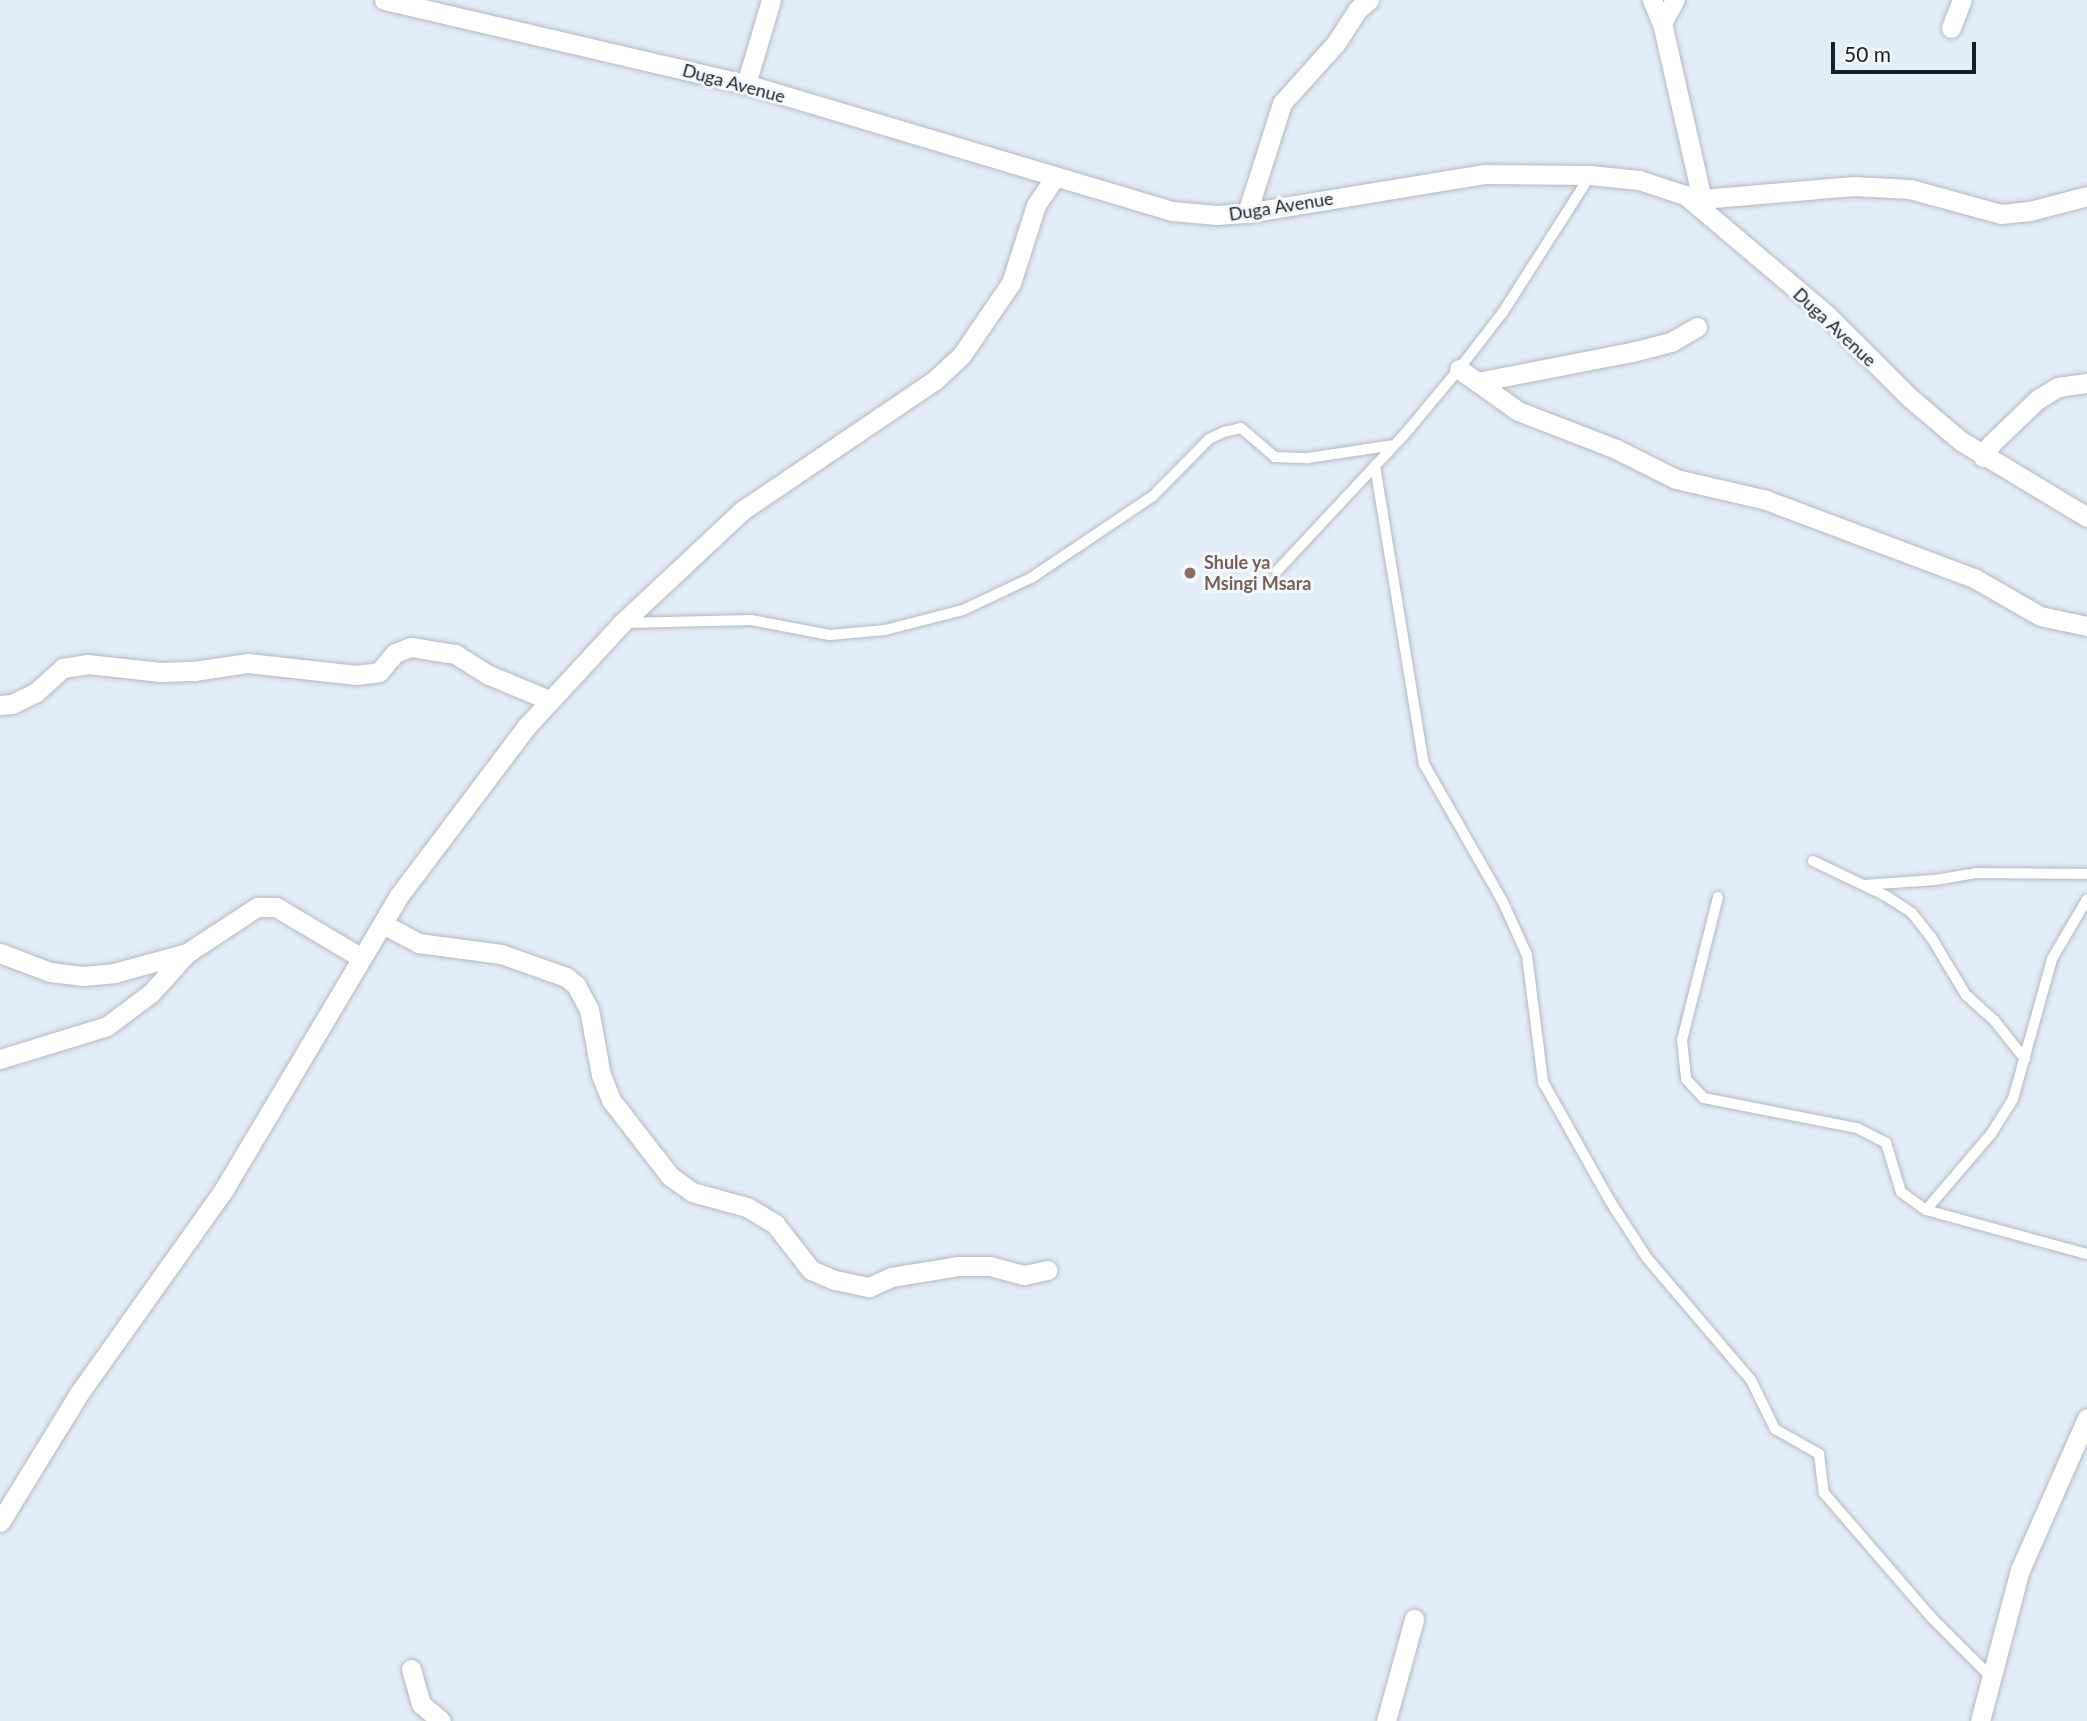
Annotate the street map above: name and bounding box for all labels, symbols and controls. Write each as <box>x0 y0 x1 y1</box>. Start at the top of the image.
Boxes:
scale bar <box>1835 28 1980 72</box>
text: 50 m <box>1844 41 1891 66</box>
street label: Duga Avenue <box>680 59 788 107</box>
street label: Duga Avenue <box>1227 187 1335 225</box>
street label: Duga Avenue <box>1789 283 1881 371</box>
place label: Shule ya Msingi Msara <box>1204 552 1311 594</box>
marker: Shule ya Msingi Msara <box>1182 565 1198 581</box>

